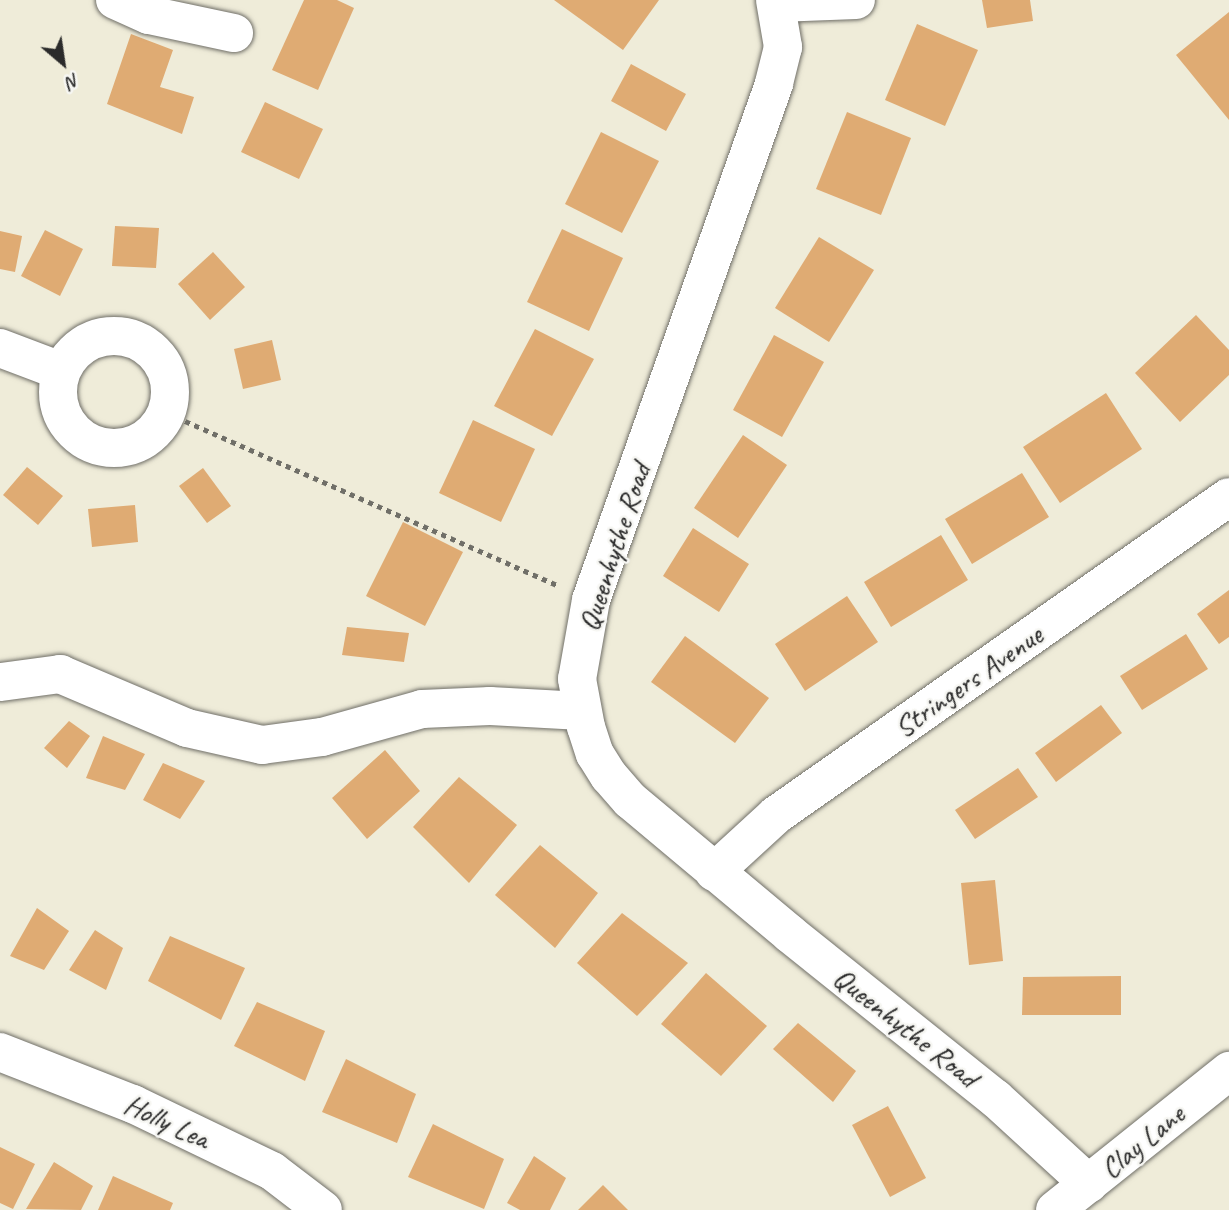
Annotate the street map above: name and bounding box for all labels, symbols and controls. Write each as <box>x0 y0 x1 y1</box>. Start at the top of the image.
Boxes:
north arrow <box>28 28 98 98</box>
text: N <box>62 68 84 95</box>
street label: Queenhythe Road <box>570 459 658 635</box>
street label: Stringers Avenue <box>887 617 1049 745</box>
street label: Queenhythe Road <box>826 959 986 1095</box>
street label: Holly Lea <box>119 1086 215 1156</box>
street label: Clay Lane <box>1092 1096 1192 1186</box>

